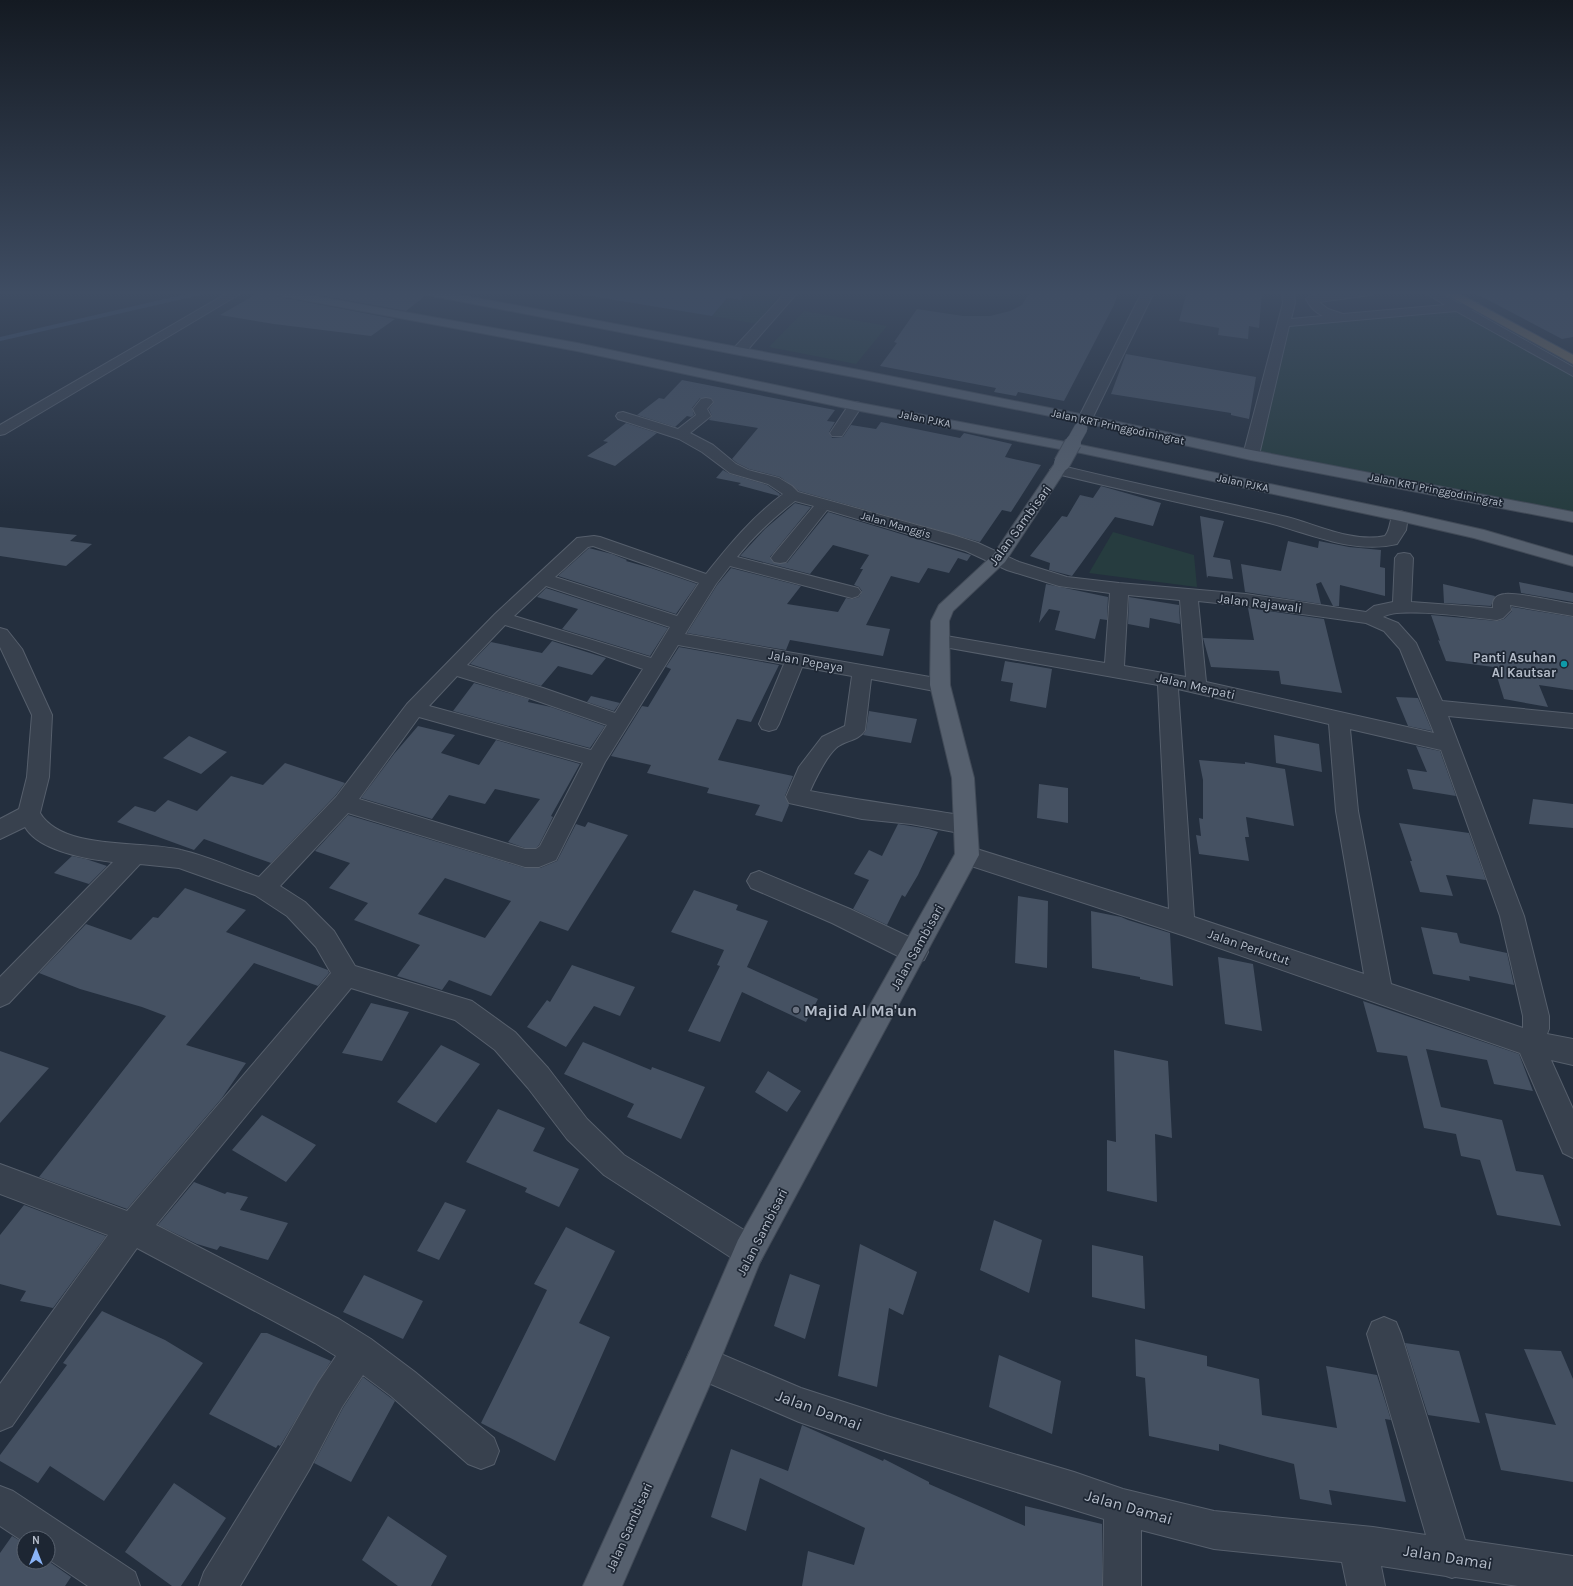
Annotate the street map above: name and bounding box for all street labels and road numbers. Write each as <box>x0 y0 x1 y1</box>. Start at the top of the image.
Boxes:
street label: Jalan KRT Pringgodiningrat <box>1050 407 1186 447</box>
street label: Jalan PJKA <box>898 408 953 431</box>
street label: Jalan PJKA <box>1216 471 1271 495</box>
street label: Jalan KRT Pringgodiningrat <box>1368 471 1504 509</box>
street label: Jalan Sambisari <box>986 482 1054 568</box>
street label: Jalan Manggis <box>859 509 933 541</box>
street label: Jalan Rajawali <box>1217 590 1303 616</box>
street label: Jalan Pepaya <box>767 647 845 675</box>
street label: Jalan Merpati <box>1155 670 1237 702</box>
street label: Jalan Sambisari <box>887 902 947 992</box>
street label: Jalan Perkutut <box>1206 926 1292 968</box>
street label: Jalan Sambisari <box>734 1186 790 1278</box>
street label: Jalan Damai <box>774 1386 864 1434</box>
street label: Jalan Sambisari <box>603 1480 655 1574</box>
street label: Jalan Damai <box>1083 1485 1175 1529</box>
street label: Jalan Damai <box>1402 1541 1494 1573</box>

